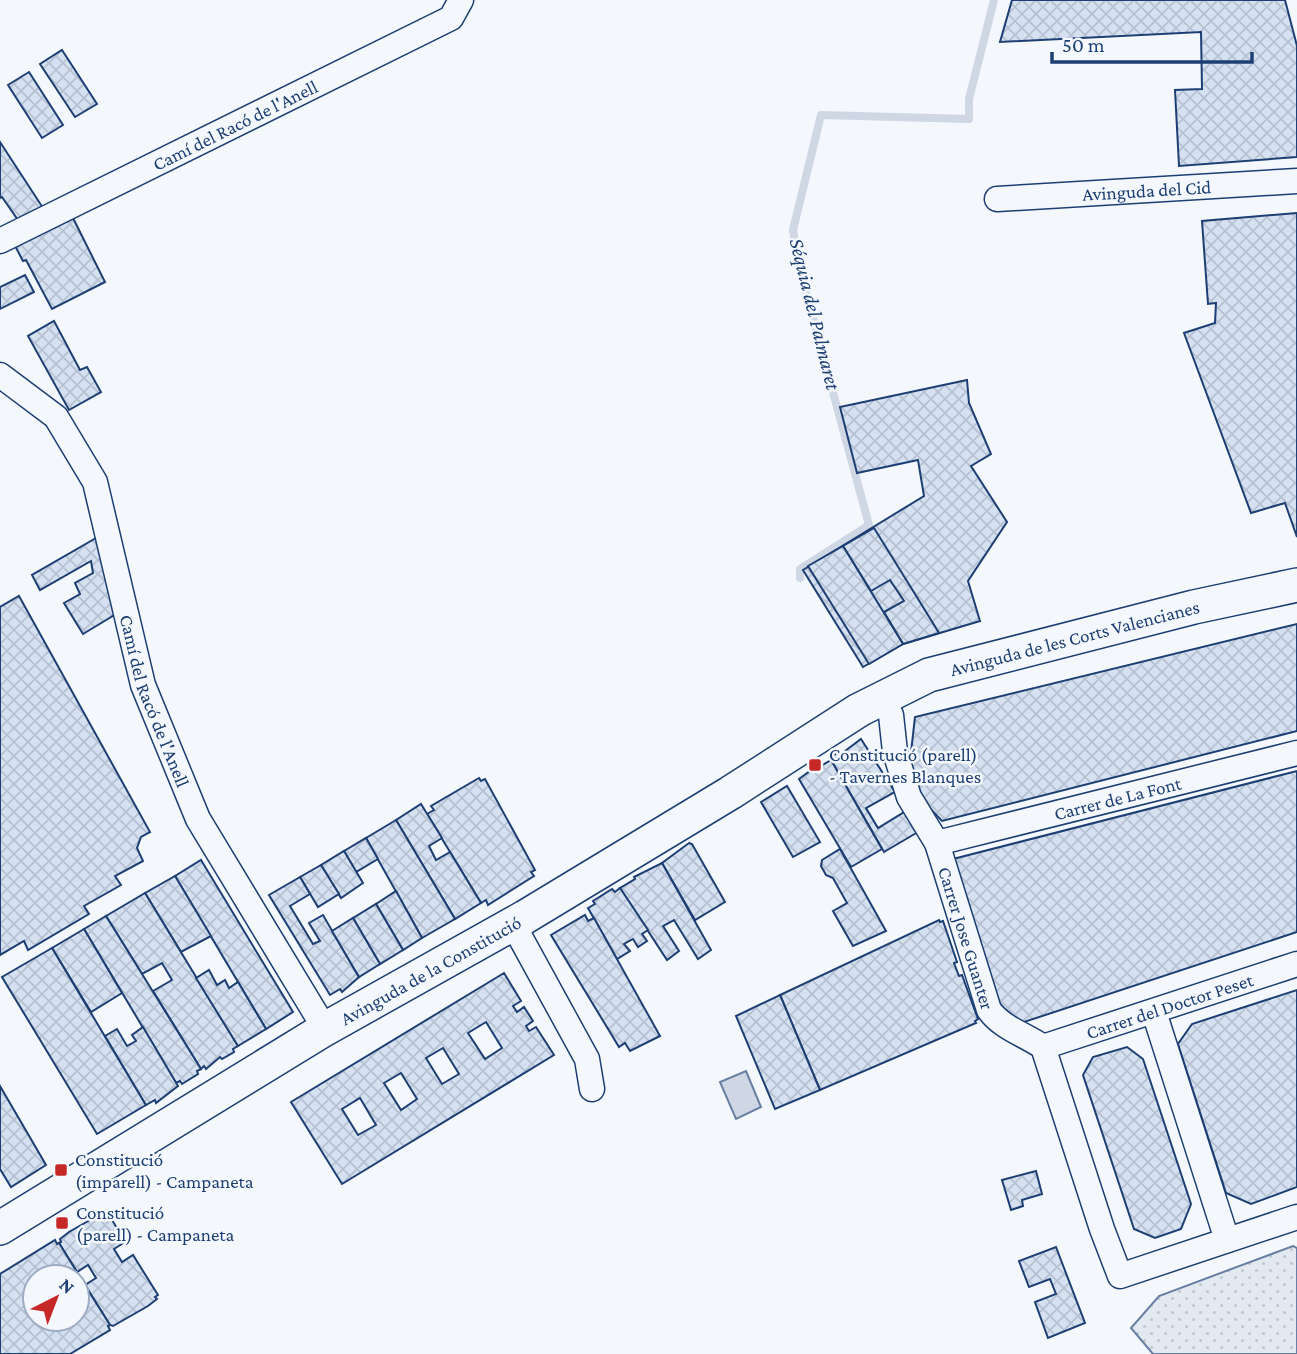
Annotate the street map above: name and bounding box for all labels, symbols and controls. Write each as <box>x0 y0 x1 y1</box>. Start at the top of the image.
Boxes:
scale bar <box>1052 21 1252 65</box>
text: 50 m <box>1062 33 1105 57</box>
street label: Camí del Racó de l'Anell <box>149 76 321 175</box>
street label: Avinguda del Cid <box>1082 176 1212 205</box>
water label: Séquia del Palmaret <box>785 236 846 393</box>
street label: Avinguda de les Corts Valencianes <box>948 596 1201 680</box>
street label: Camí del Racó de l'Anell <box>116 613 194 790</box>
place label: Constitució (parell) - Tavernes Blanques <box>829 744 981 787</box>
marker: Constitució (parell) - Tavernes Blanques <box>807 757 823 773</box>
street label: Carrer de La Font <box>1052 772 1184 824</box>
street label: Carrer Jose Guanter <box>934 864 998 1013</box>
street label: Avinguda de la Constitució <box>337 911 525 1029</box>
street label: Carrer del Doctor Peset <box>1083 969 1256 1043</box>
place label: Constitució (imparell) - Campaneta <box>75 1149 254 1193</box>
marker: Constitució (imparell) - Campaneta <box>53 1162 69 1178</box>
place label: Constitució (parell) - Campaneta <box>76 1202 235 1246</box>
marker: Constitució (parell) - Campaneta <box>54 1215 70 1231</box>
north arrow <box>21 1263 91 1333</box>
text: N <box>55 1274 79 1298</box>

